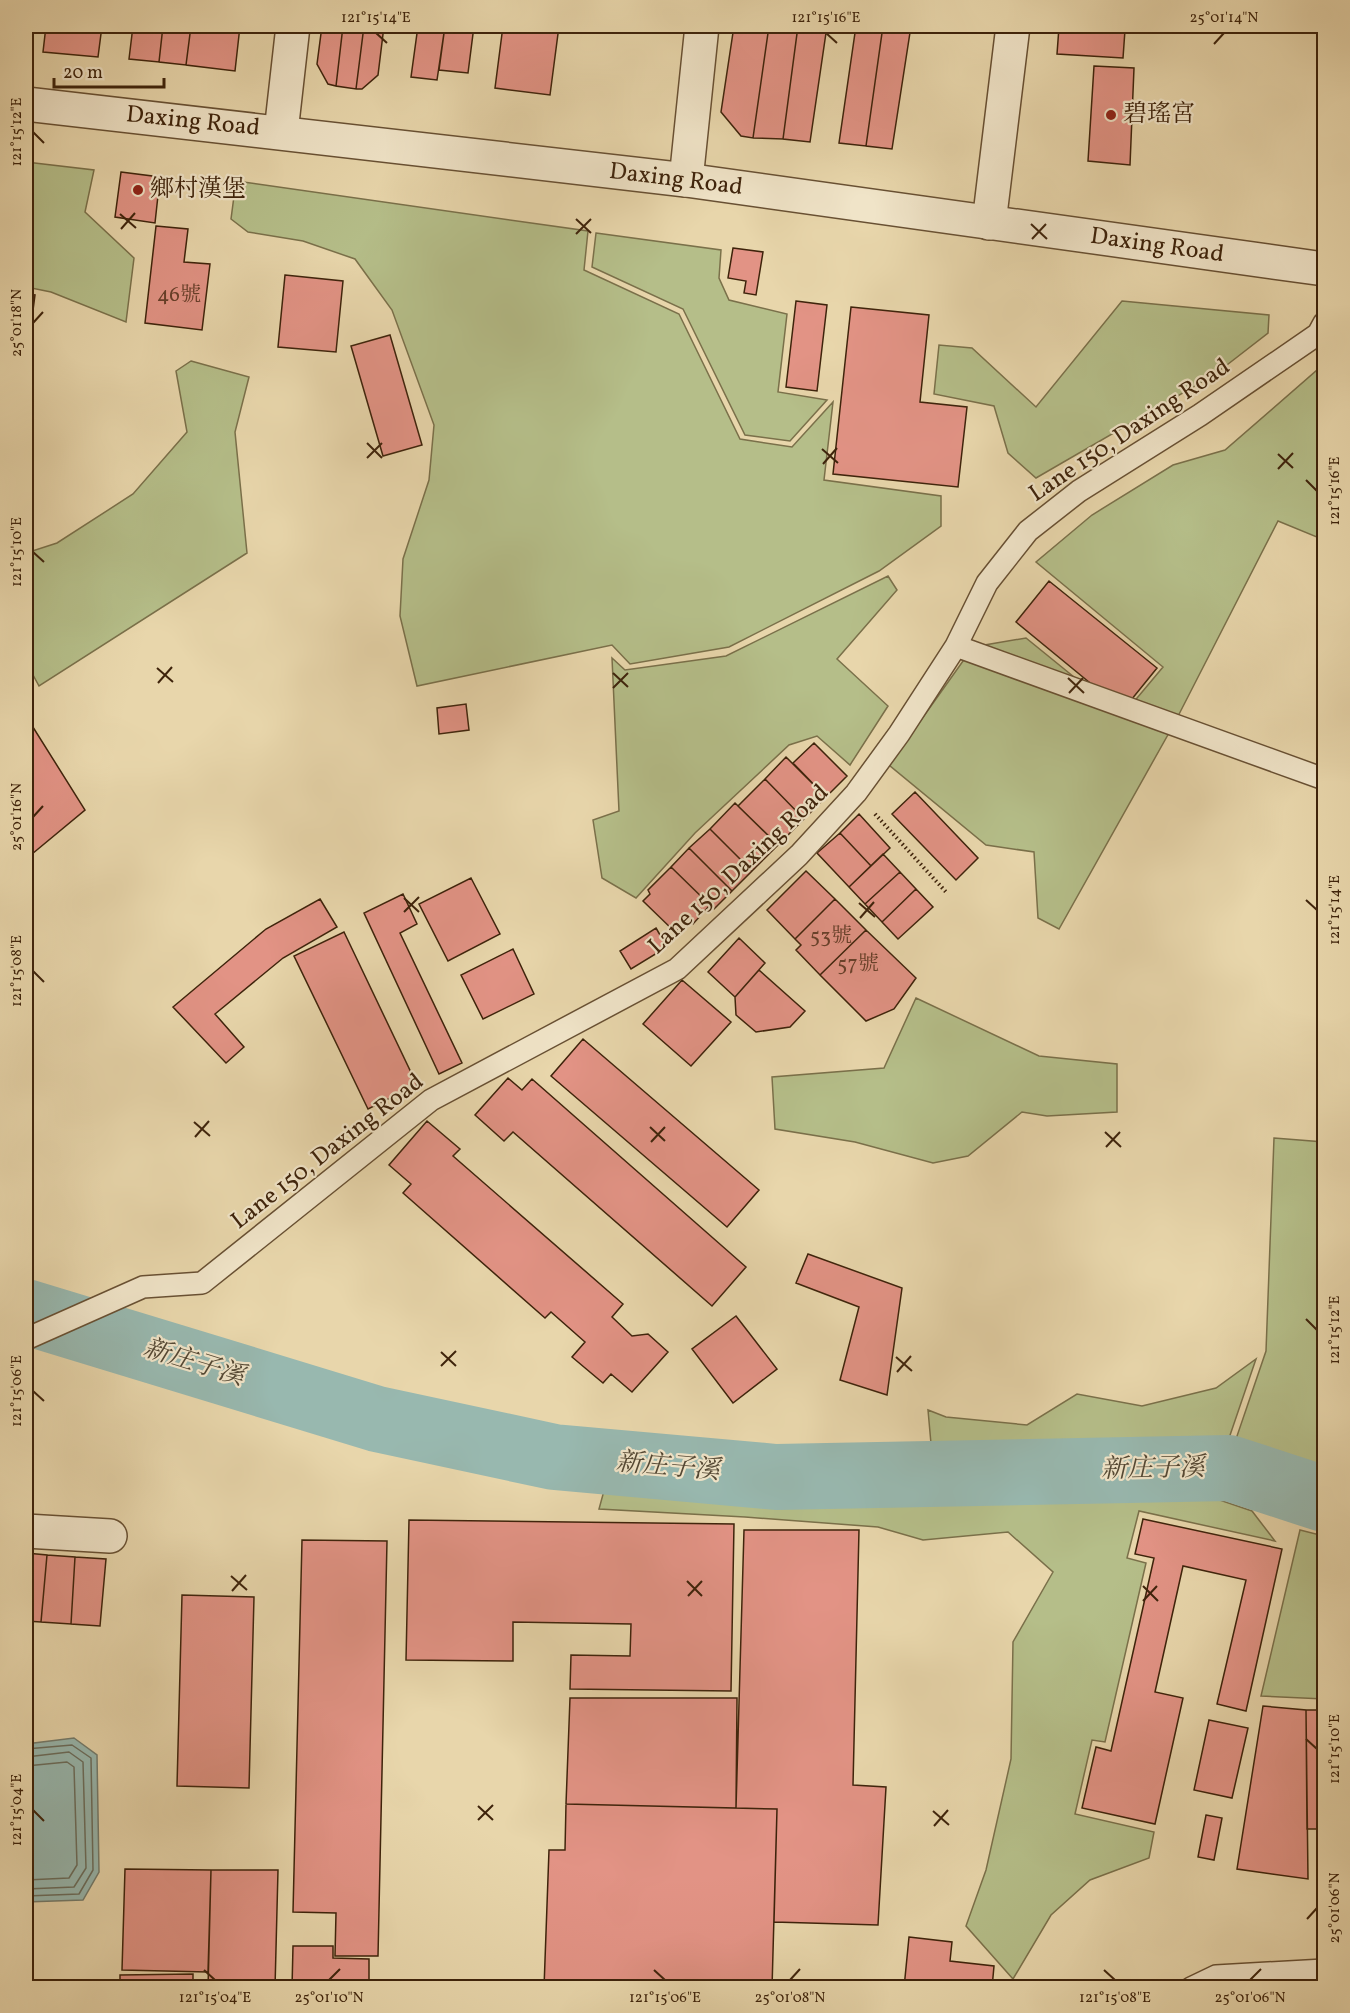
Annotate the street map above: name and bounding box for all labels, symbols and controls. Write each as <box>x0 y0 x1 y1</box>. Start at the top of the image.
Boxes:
text: 121°15'14"E <box>341 8 411 29</box>
text: 121°15'16"E <box>792 8 860 29</box>
text: 25°01'14"N <box>1190 8 1259 29</box>
scale bar <box>54 51 164 89</box>
text: 20 m <box>63 61 103 86</box>
text: 121°15'12"E <box>7 97 28 167</box>
street label: Daxing Road <box>124 98 262 146</box>
place label: 碧瑤宮 <box>1123 98 1195 132</box>
marker: 碧瑤宮 <box>1104 108 1118 122</box>
street label: Daxing Road <box>607 155 745 205</box>
place label: 鄉村漢堡 <box>150 173 246 207</box>
marker: 鄉村漢堡 <box>131 183 145 197</box>
street label: Daxing Road <box>1088 220 1226 272</box>
house number: 46號 <box>157 281 201 310</box>
text: 25°01'18"N <box>7 289 28 357</box>
street label: Lane 150, Daxing Road <box>1023 351 1237 511</box>
text: 121°15'16"E <box>1325 457 1346 525</box>
text: 121°15'10"E <box>7 517 28 587</box>
street label: Lane 150, Daxing Road <box>641 777 837 963</box>
text: 25°01'16"N <box>7 783 28 851</box>
text: 121°15'14"E <box>1325 875 1346 945</box>
house number: 53號 <box>810 922 852 951</box>
text: 121°15'08"E <box>7 935 28 1007</box>
house number: 57號 <box>837 950 879 979</box>
street label: Lane 150, Daxing Road <box>224 1066 432 1238</box>
text: 121°15'12"E <box>1325 1295 1346 1365</box>
water label: 新庄子溪 <box>139 1331 252 1396</box>
text: 121°15'06"E <box>7 1355 28 1427</box>
water label: 新庄子溪 <box>615 1445 724 1490</box>
water label: 新庄子溪 <box>1101 1450 1208 1488</box>
text: 121°15'10"E <box>1325 1714 1346 1784</box>
text: 121°15'04"E <box>7 1774 28 1846</box>
text: 25°01'06"N <box>1325 1872 1346 1944</box>
text: 121°15'04"E <box>179 1988 251 2009</box>
text: 25°01'10"N <box>294 1988 364 2009</box>
text: 121°15'06"E <box>629 1988 701 2009</box>
text: 25°01'08"N <box>755 1988 826 2009</box>
text: 121°15'08"E <box>1079 1988 1151 2009</box>
text: 25°01'06"N <box>1214 1988 1286 2009</box>

